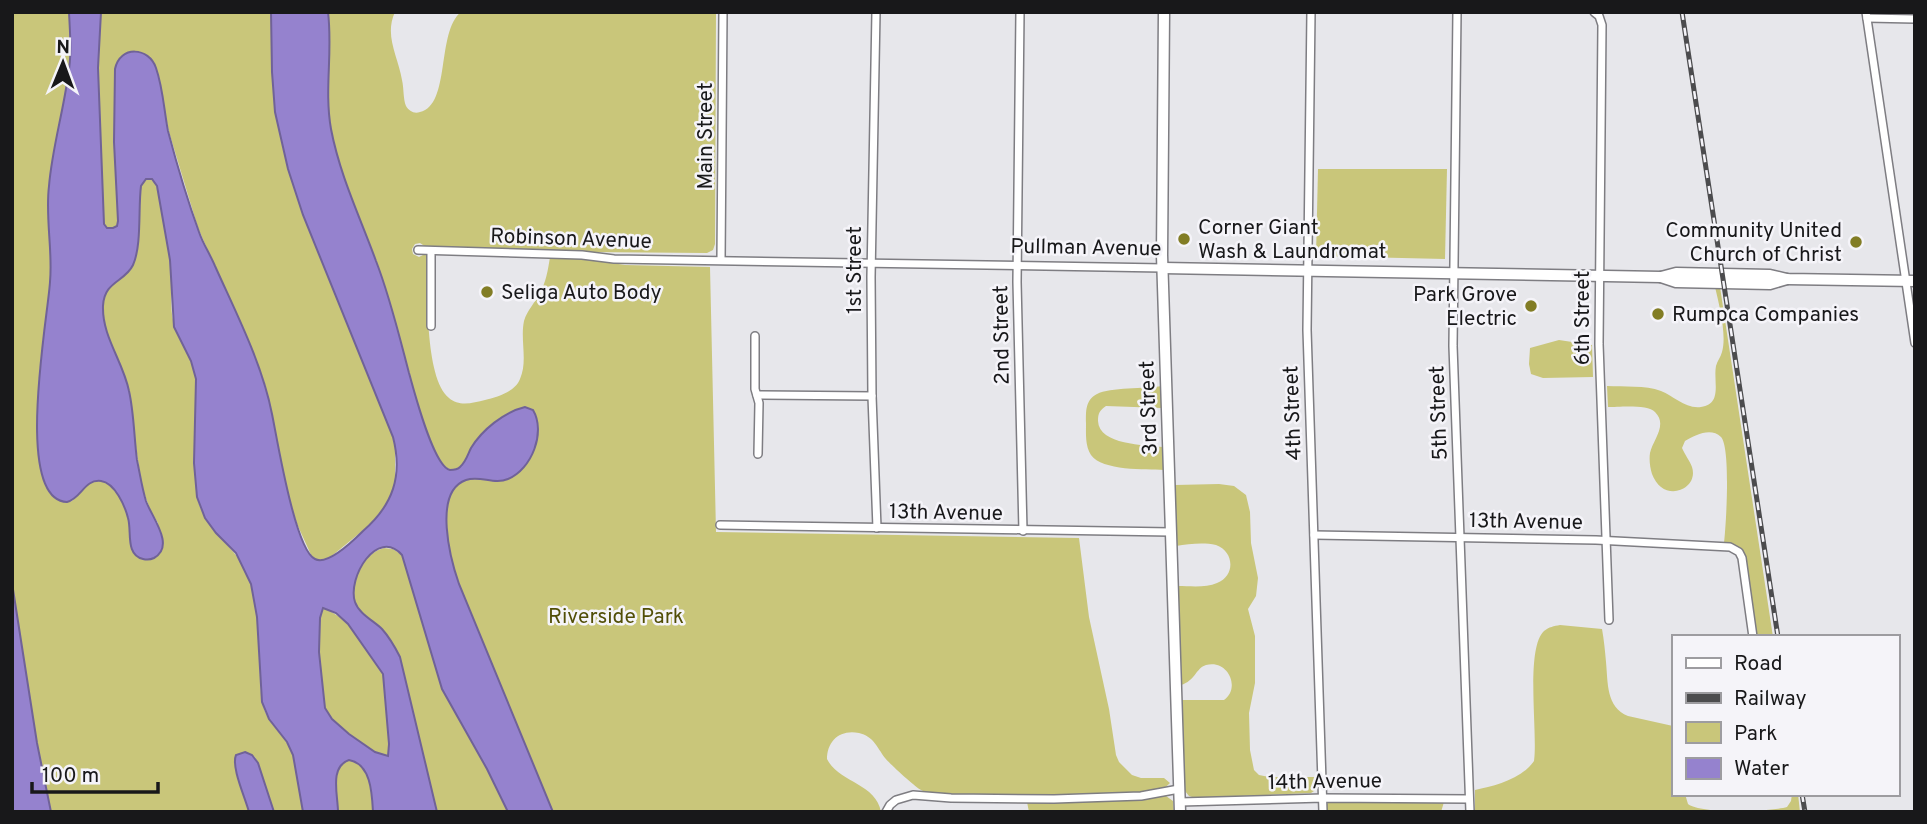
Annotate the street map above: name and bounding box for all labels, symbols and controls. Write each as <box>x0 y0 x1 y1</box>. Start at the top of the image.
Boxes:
north arrow <box>28 28 98 98</box>
text: N <box>56 36 70 60</box>
street label: Main Street <box>693 82 720 190</box>
place label: Corner Giant Wash & Laundromat <box>1198 215 1386 266</box>
place label: Community United Church of Christ <box>1665 218 1842 269</box>
street label: Robinson Avenue <box>490 223 652 256</box>
street label: 1st Street <box>842 226 869 314</box>
marker: Corner Giant Wash & Laundromat <box>1176 231 1192 247</box>
street label: Pullman Avenue <box>1010 234 1162 263</box>
marker: Community United Church of Christ <box>1848 234 1864 250</box>
street label: 6th Street <box>1570 271 1597 365</box>
place label: Seliga Auto Body <box>501 280 662 307</box>
place label: Park Grove Electric <box>1413 282 1517 333</box>
marker: Seliga Auto Body <box>479 284 495 300</box>
street label: 2nd Street <box>988 285 1017 385</box>
marker: Park Grove Electric <box>1523 298 1539 314</box>
place label: Rumpca Companies <box>1672 302 1859 329</box>
marker: Rumpca Companies <box>1650 306 1666 322</box>
street label: 3rd Street <box>1134 360 1165 456</box>
street label: 4th Street <box>1278 365 1309 461</box>
street label: 5th Street <box>1424 365 1455 461</box>
street label: 13th Avenue <box>889 499 1003 528</box>
street label: 13th Avenue <box>1469 508 1583 537</box>
park label: Riverside Park <box>548 604 684 631</box>
legend <box>1672 635 1899 796</box>
text: Road <box>1734 651 1783 678</box>
text: Railway <box>1734 686 1807 713</box>
text: Park <box>1734 721 1777 748</box>
scale bar <box>32 750 158 794</box>
text: Water <box>1734 756 1789 783</box>
text: 100 m <box>42 763 99 790</box>
street label: 14th Avenue <box>1268 768 1382 797</box>

